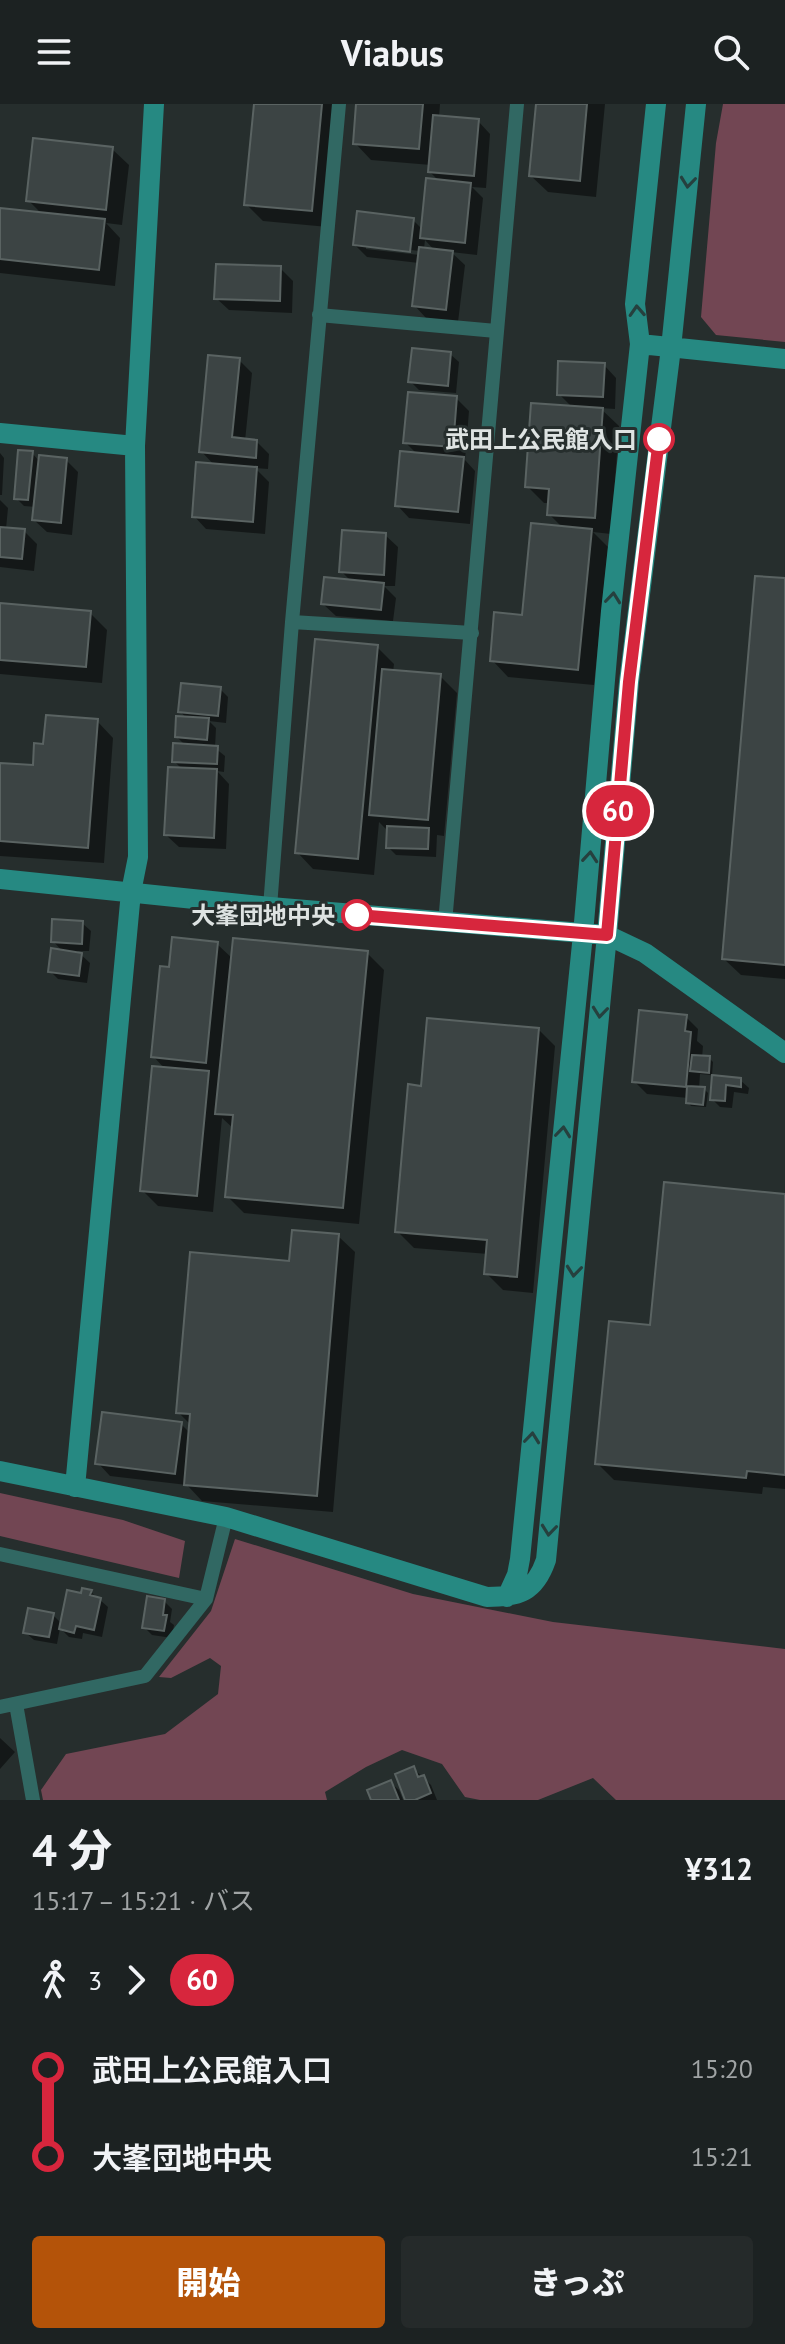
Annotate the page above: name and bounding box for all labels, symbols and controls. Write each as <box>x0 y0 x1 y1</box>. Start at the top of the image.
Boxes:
text: Viabus <box>341 29 444 76</box>
icon: menu <box>32 30 76 74</box>
icon: search <box>709 30 753 74</box>
one-way arrow <box>679 175 696 188</box>
one-way arrow <box>628 304 645 317</box>
place label: 武田上公民館入口 <box>445 424 637 455</box>
marker: 武田上公民館入口 <box>644 424 674 454</box>
one-way arrow <box>604 591 621 604</box>
line badge: 60 <box>582 785 654 837</box>
text: 60 <box>602 792 634 829</box>
one-way arrow <box>581 850 598 863</box>
place label: 大峯団地中央 <box>191 900 335 931</box>
marker: 大峯団地中央 <box>342 900 372 930</box>
one-way arrow <box>591 1006 608 1019</box>
one-way arrow <box>554 1125 571 1138</box>
one-way arrow <box>566 1265 583 1278</box>
one-way arrow <box>524 1431 541 1444</box>
one-way arrow <box>541 1524 558 1537</box>
text: 4 分 <box>32 1821 112 1878</box>
text: ¥312 <box>685 1849 753 1888</box>
text: 15:17 – 15:21 · バス <box>32 1884 255 1917</box>
icon: walk <box>32 1958 76 2002</box>
icon: forward <box>114 1958 158 2002</box>
text: 60 <box>186 1961 218 1998</box>
text: 3 <box>88 1964 102 1997</box>
text: 武田上公民館入口 <box>92 2050 332 2089</box>
text: 15:20 <box>691 2052 753 2085</box>
text: 大峯団地中央 <box>92 2138 272 2177</box>
text: 15:21 <box>691 2140 753 2173</box>
button: 開始 <box>32 2236 385 2328</box>
button: きっぷ <box>401 2236 753 2328</box>

